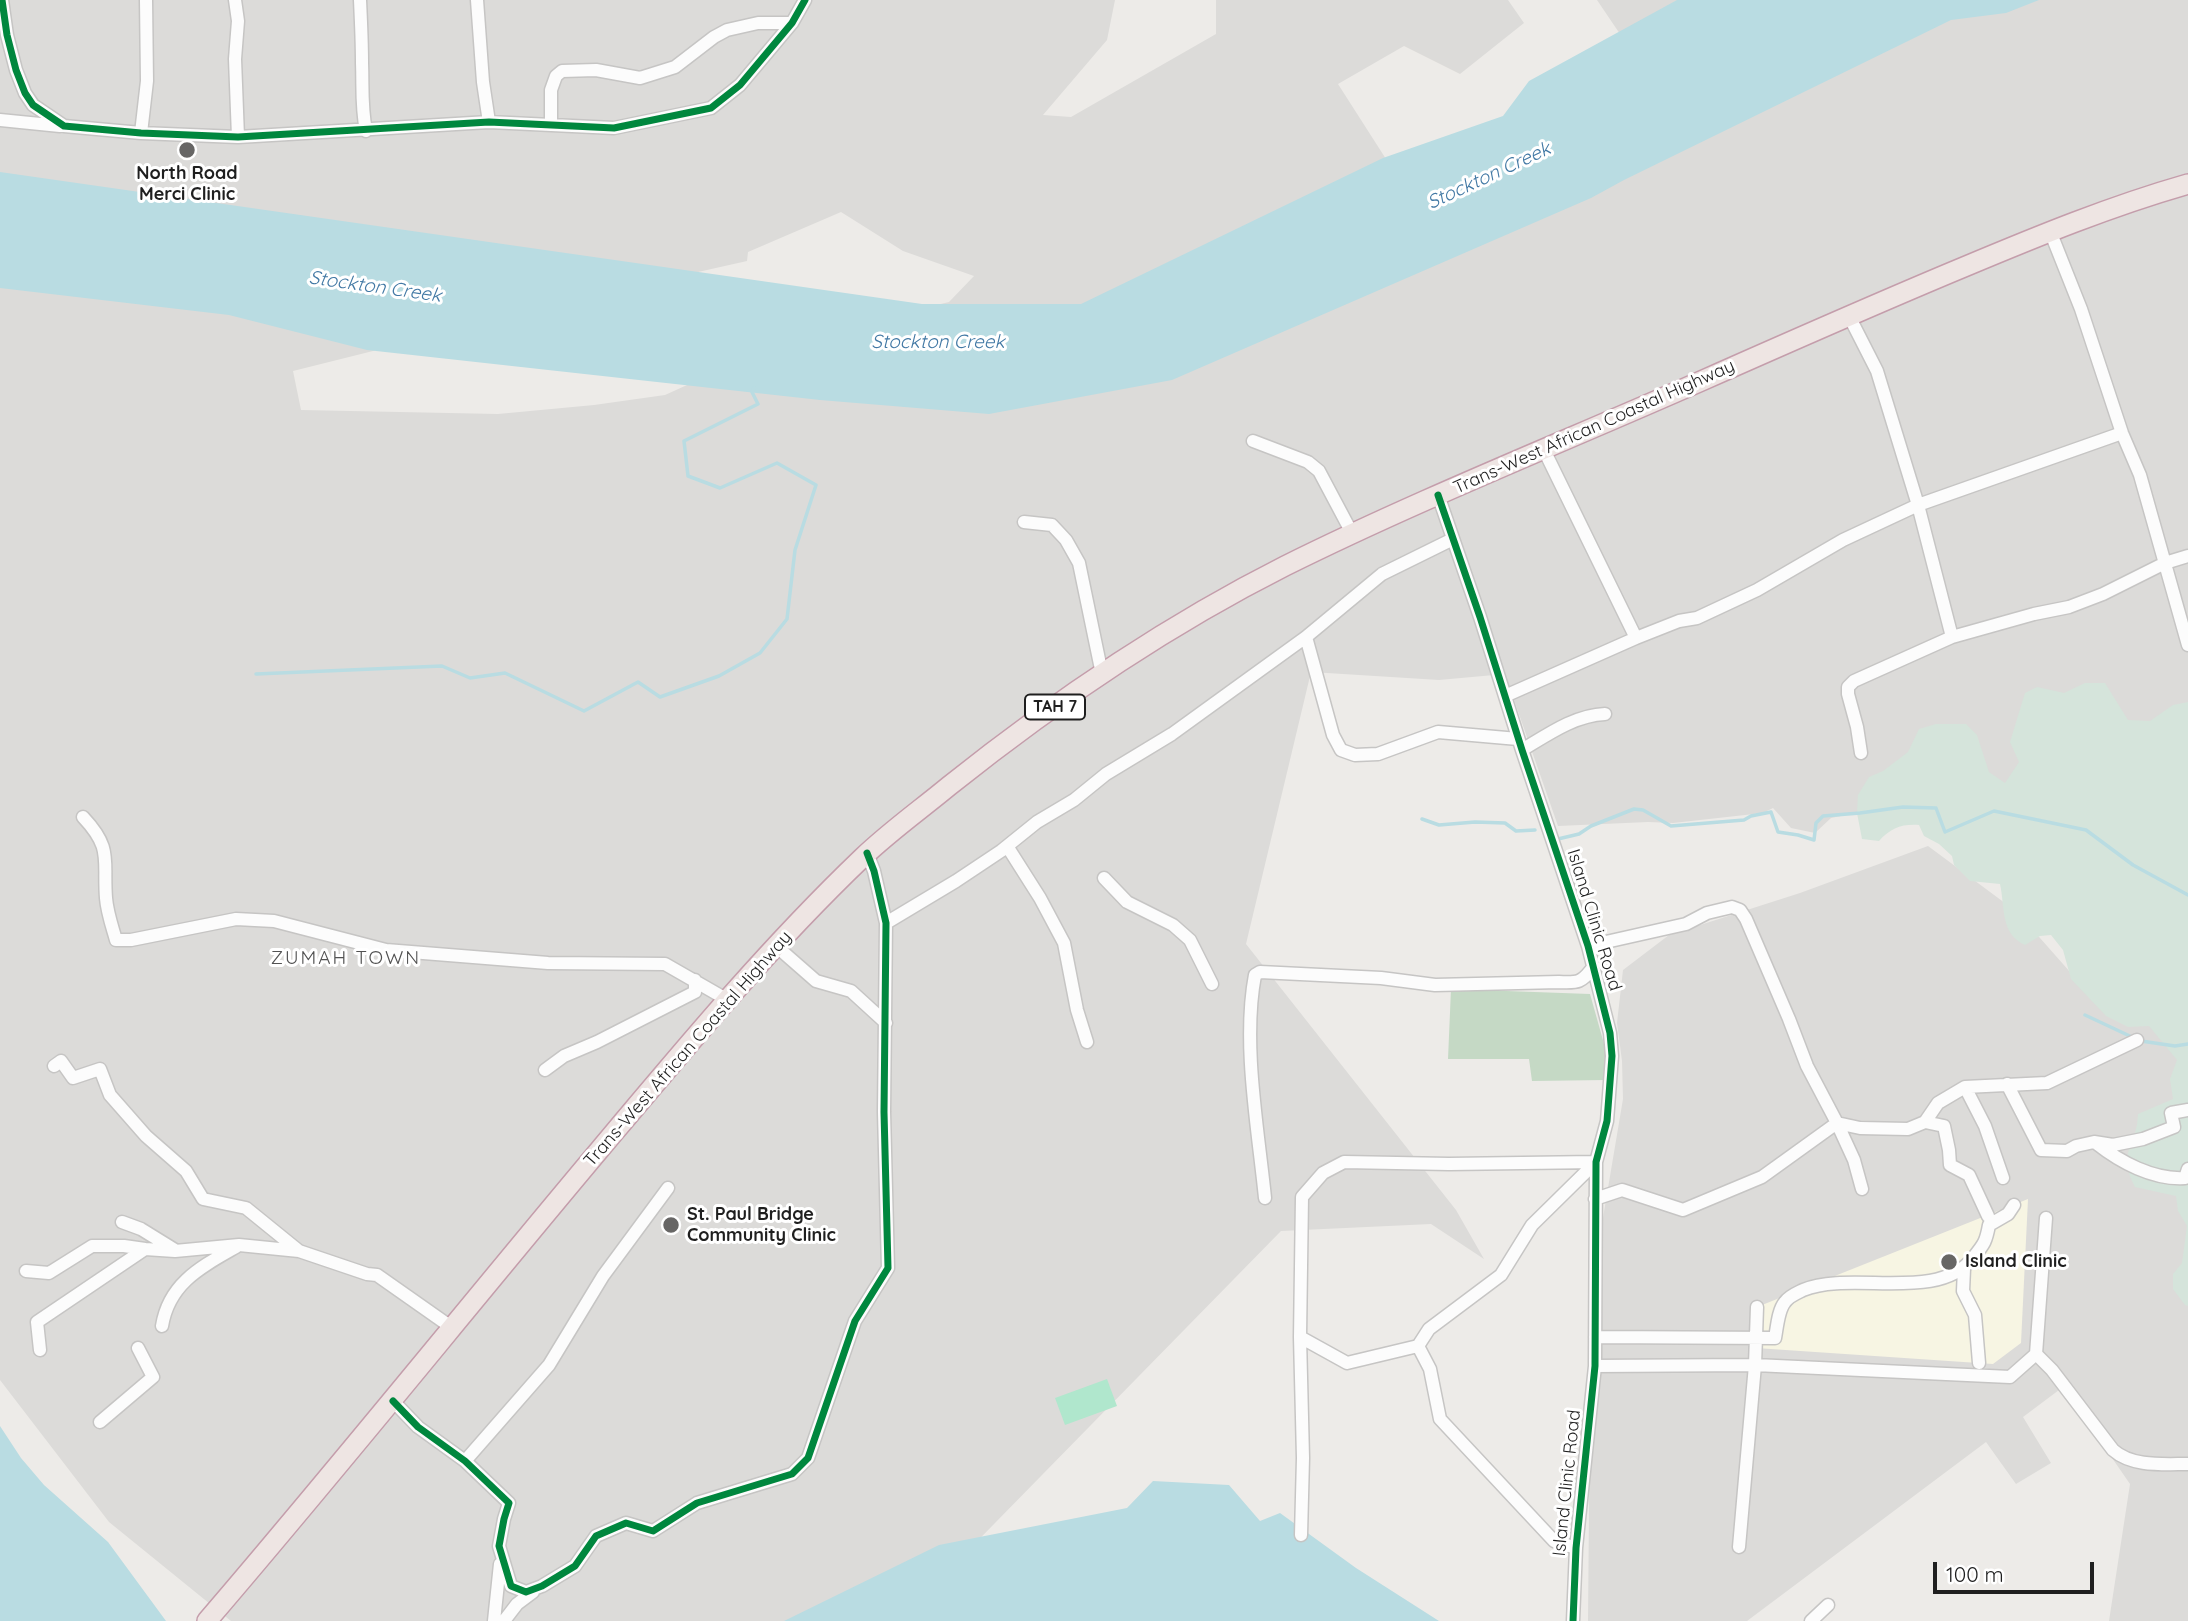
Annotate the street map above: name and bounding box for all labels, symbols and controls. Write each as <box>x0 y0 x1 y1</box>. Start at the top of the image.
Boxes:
water label: Stockton Creek <box>1424 137 1554 215</box>
marker: North Road Merci Clinic <box>177 140 197 160</box>
place label: North Road Merci Clinic <box>136 163 238 206</box>
water label: Stockton Creek <box>307 266 443 308</box>
water label: Stockton Creek <box>871 331 1005 353</box>
street label: Trans-West African Coastal Highway <box>1450 355 1738 499</box>
road number: TAH 7 <box>1025 694 1085 720</box>
street label: Island Clinic Road <box>1562 846 1626 994</box>
street label: Trans-West African Coastal Highway <box>580 927 796 1171</box>
district label: ZUMAH TOWN <box>272 947 420 969</box>
place label: St. Paul Bridge Community Clinic <box>687 1204 836 1246</box>
marker: St. Paul Bridge Community Clinic <box>661 1215 681 1235</box>
place label: Island Clinic <box>1965 1251 2067 1273</box>
marker: Island Clinic <box>1939 1252 1959 1272</box>
street label: Island Clinic Road <box>1549 1409 1585 1557</box>
scale bar <box>1936 1548 2097 1592</box>
text: 100 m <box>1946 1561 2004 1587</box>

